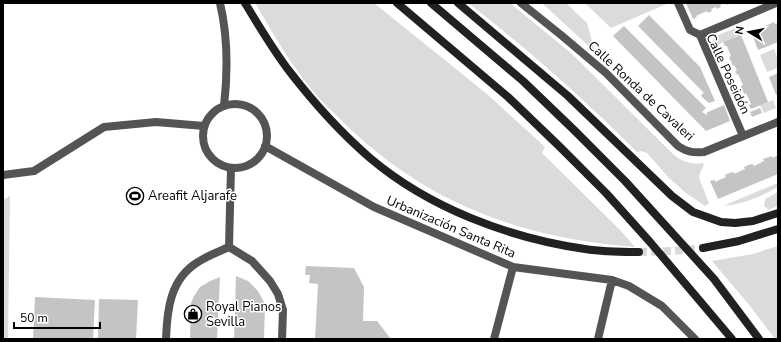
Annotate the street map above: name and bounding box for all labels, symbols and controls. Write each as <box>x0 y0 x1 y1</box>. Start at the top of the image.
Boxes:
north arrow <box>729 12 769 52</box>
text: N <box>732 25 748 36</box>
street label: Calle Poseidón <box>701 31 755 117</box>
street label: Calle Ronda de Cavaleri <box>584 37 698 145</box>
sports icon: Areafit Aljarafe <box>125 186 145 206</box>
place label: Areafit Aljarafe <box>148 187 237 205</box>
street label: Urbanización Santa Rita <box>383 192 519 262</box>
place label: Royal Pianos Sevilla <box>206 298 281 331</box>
scale bar <box>14 304 100 330</box>
shop icon: Royal Pianos Sevilla <box>183 304 203 324</box>
text: 50 m <box>20 310 48 326</box>

